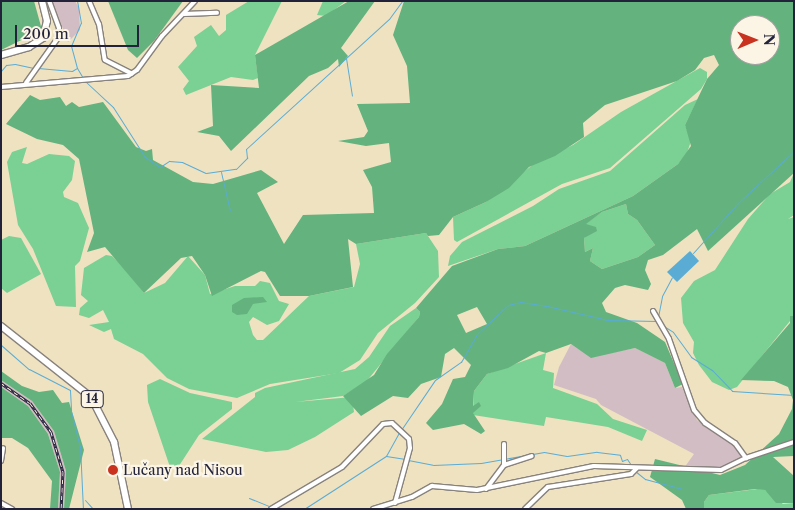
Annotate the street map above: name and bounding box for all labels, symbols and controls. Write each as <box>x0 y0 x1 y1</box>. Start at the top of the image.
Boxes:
scale bar <box>18 15 141 47</box>
north arrow <box>730 15 780 65</box>
text: 200 m <box>23 24 69 43</box>
text: N <box>760 34 778 46</box>
road number: 14 <box>80 389 104 408</box>
place label: Lučany nad Nisou <box>123 462 243 478</box>
marker: Lučany nad Nisou <box>107 464 119 476</box>

